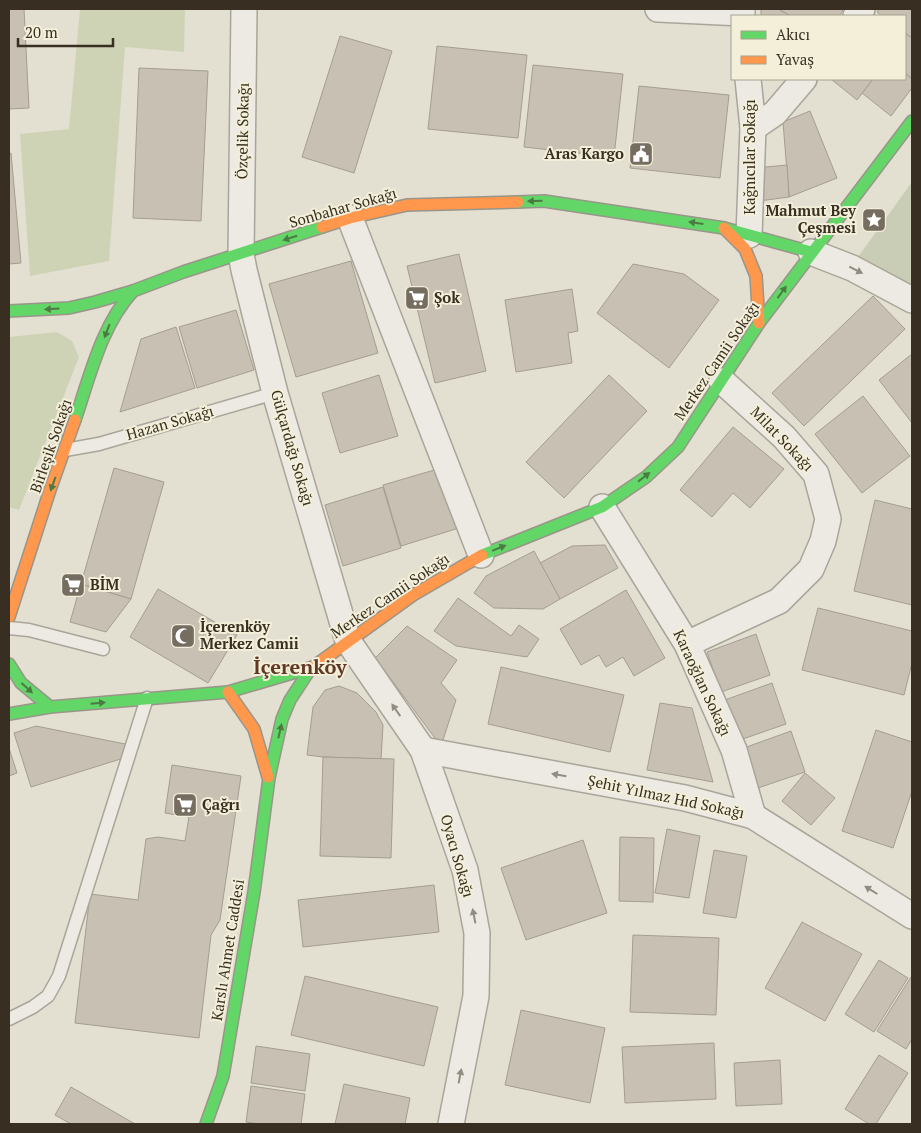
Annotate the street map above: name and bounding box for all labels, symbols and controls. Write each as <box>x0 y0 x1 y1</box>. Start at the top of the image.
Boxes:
scale bar <box>18 15 112 47</box>
legend <box>731 15 906 80</box>
text: 20 m <box>25 22 58 42</box>
text: Akıcı <box>776 24 810 44</box>
text: Yavaş <box>776 49 814 69</box>
street label: Özçelik Sokağı <box>231 82 253 180</box>
street label: Kağnıcılar Sokağı <box>739 99 759 215</box>
public building icon: Aras Kargo <box>628 141 654 167</box>
place label: Aras Kargo <box>545 143 624 163</box>
street label: Sonbahar Sokağı <box>287 182 399 232</box>
one-way arrow <box>527 197 543 205</box>
place label: Mahmut Bey Çeşmesi <box>765 200 857 238</box>
place icon: Mahmut Bey Çeşmesi <box>861 207 887 233</box>
one-way arrow <box>688 219 704 227</box>
one-way arrow <box>282 234 297 242</box>
one-way arrow <box>849 266 864 274</box>
supermarket icon: Şok <box>404 285 430 311</box>
one-way arrow <box>777 285 787 299</box>
place label: Şok <box>434 287 460 308</box>
street label: Merkez Camii Sokağı <box>669 297 763 424</box>
one-way arrow <box>44 305 60 313</box>
one-way arrow <box>103 324 111 339</box>
street label: Gülçardağı Sokağı <box>267 387 319 508</box>
street label: Birleşik Sokağı <box>25 396 76 495</box>
street label: Hazan Sokağı <box>124 400 216 444</box>
street label: Milat Sokağı <box>747 402 819 475</box>
one-way arrow <box>638 472 651 483</box>
one-way arrow <box>49 477 57 492</box>
one-way arrow <box>492 544 507 552</box>
street label: Merkez Camii Sokağı <box>326 548 453 642</box>
supermarket icon: BİM <box>60 572 86 598</box>
place label: BİM <box>90 574 119 594</box>
place label: İçerenköy Merkez Camii <box>200 616 299 653</box>
mosque icon: İçerenköy Merkez Camii <box>170 623 196 649</box>
street label: Karaoğlan Sokağı <box>669 626 736 739</box>
district label: İçerenköy <box>253 653 347 680</box>
one-way arrow <box>20 682 33 693</box>
one-way arrow <box>90 698 106 706</box>
one-way arrow <box>391 703 401 717</box>
one-way arrow <box>276 723 284 738</box>
one-way arrow <box>551 770 567 778</box>
street label: Şehit Yılmaz Hıd Sokağı <box>586 770 746 822</box>
supermarket icon: Çağrı <box>172 792 198 818</box>
place label: Çağrı <box>202 794 240 815</box>
street label: Oyacı Sokağı <box>437 812 479 900</box>
street label: Karslı Ahmet Caddesi <box>206 878 248 1022</box>
one-way arrow <box>864 885 878 895</box>
one-way arrow <box>470 908 478 923</box>
one-way arrow <box>456 1069 464 1084</box>

